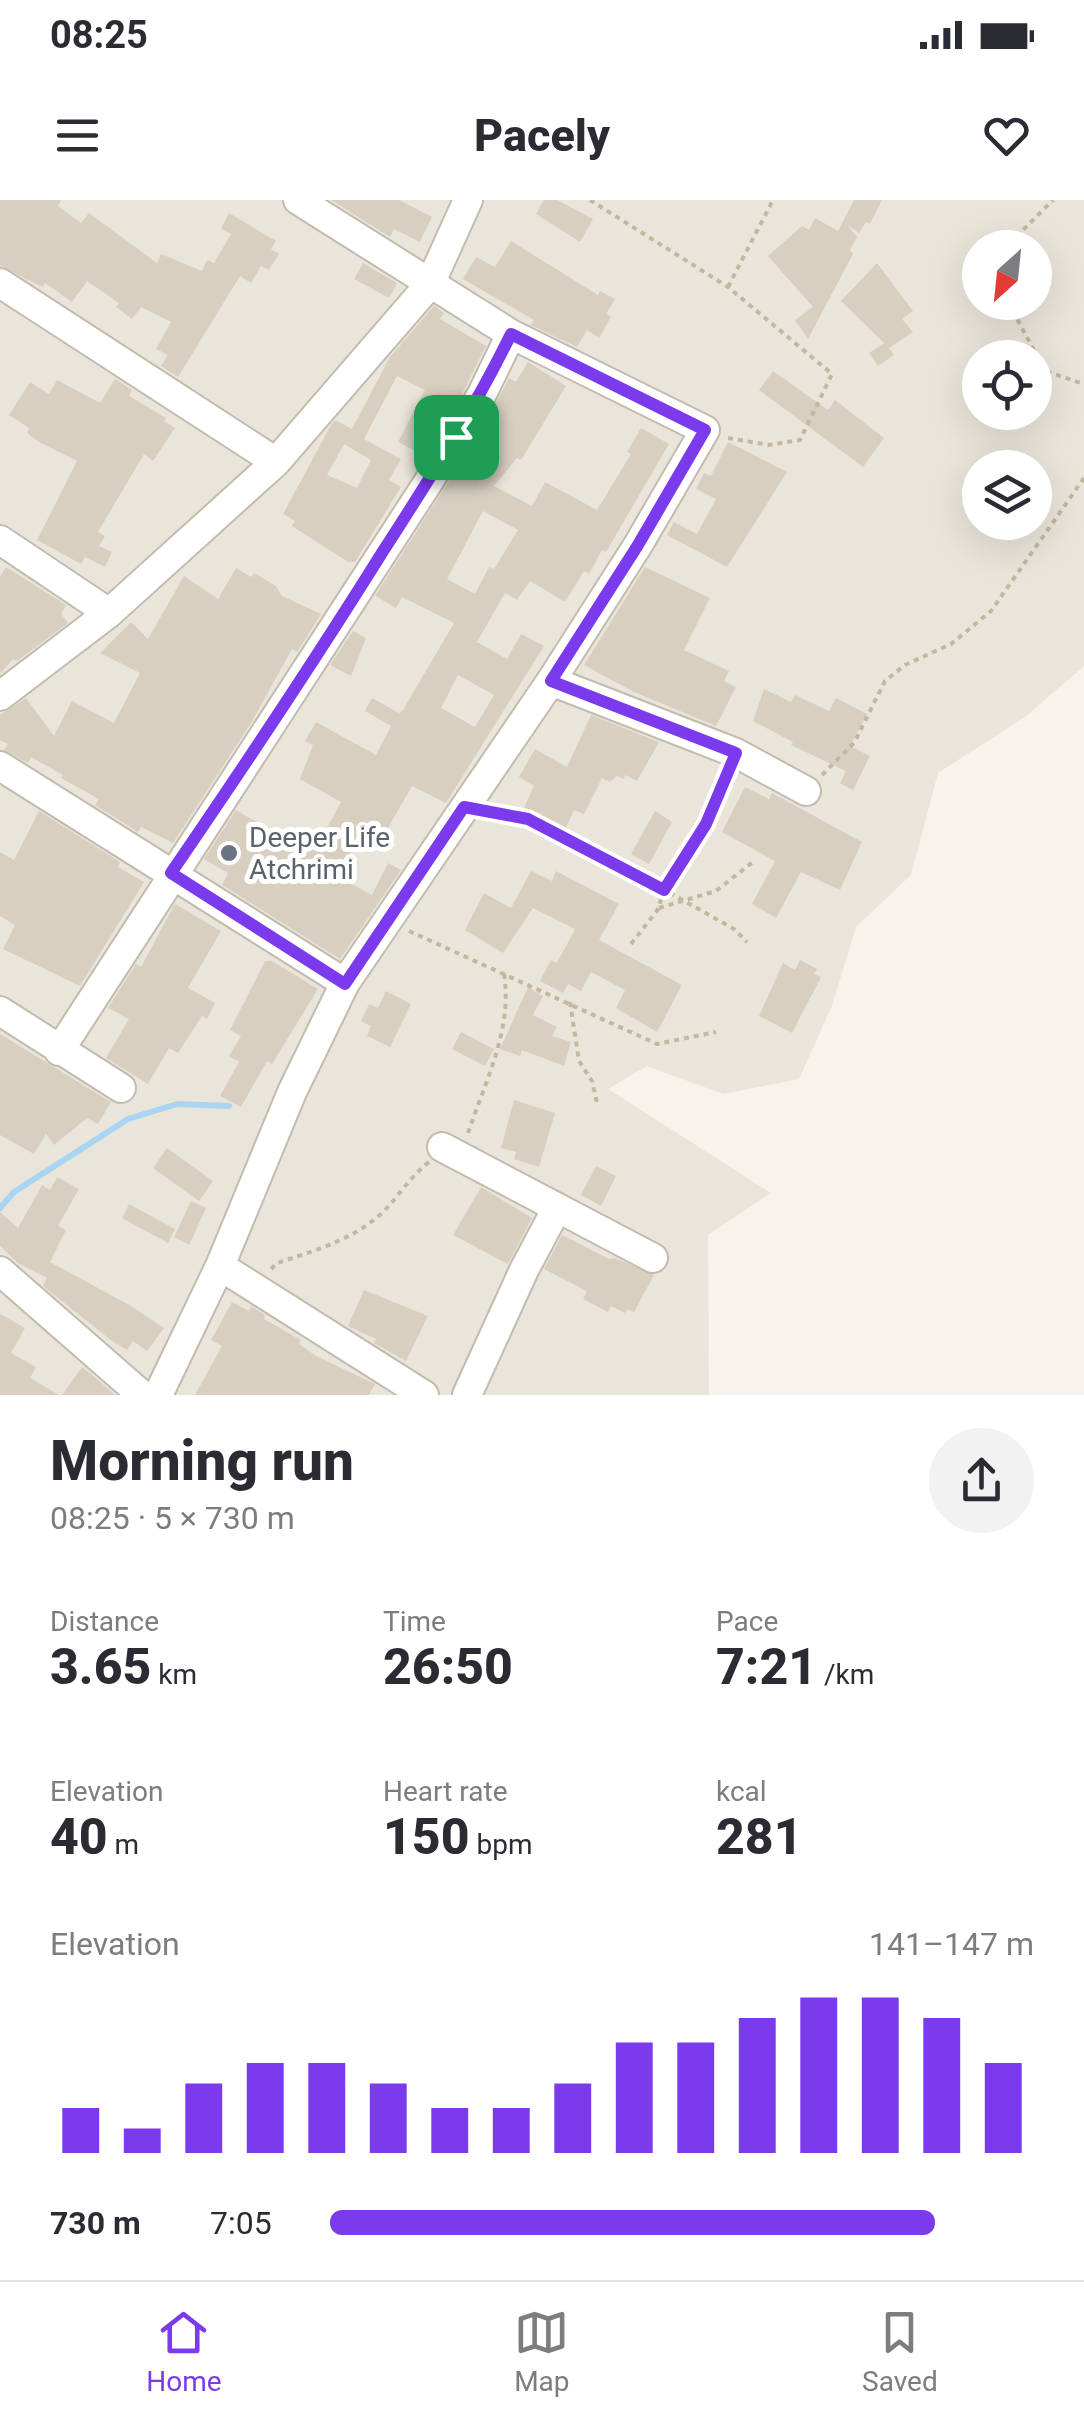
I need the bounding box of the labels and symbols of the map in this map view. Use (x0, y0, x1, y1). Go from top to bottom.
north arrow (962, 230, 1052, 320)
pin (414, 395, 499, 480)
place label: Deeper Life Atchrimi (249, 821, 390, 886)
marker: Deeper Life Atchrimi (218, 842, 240, 864)

